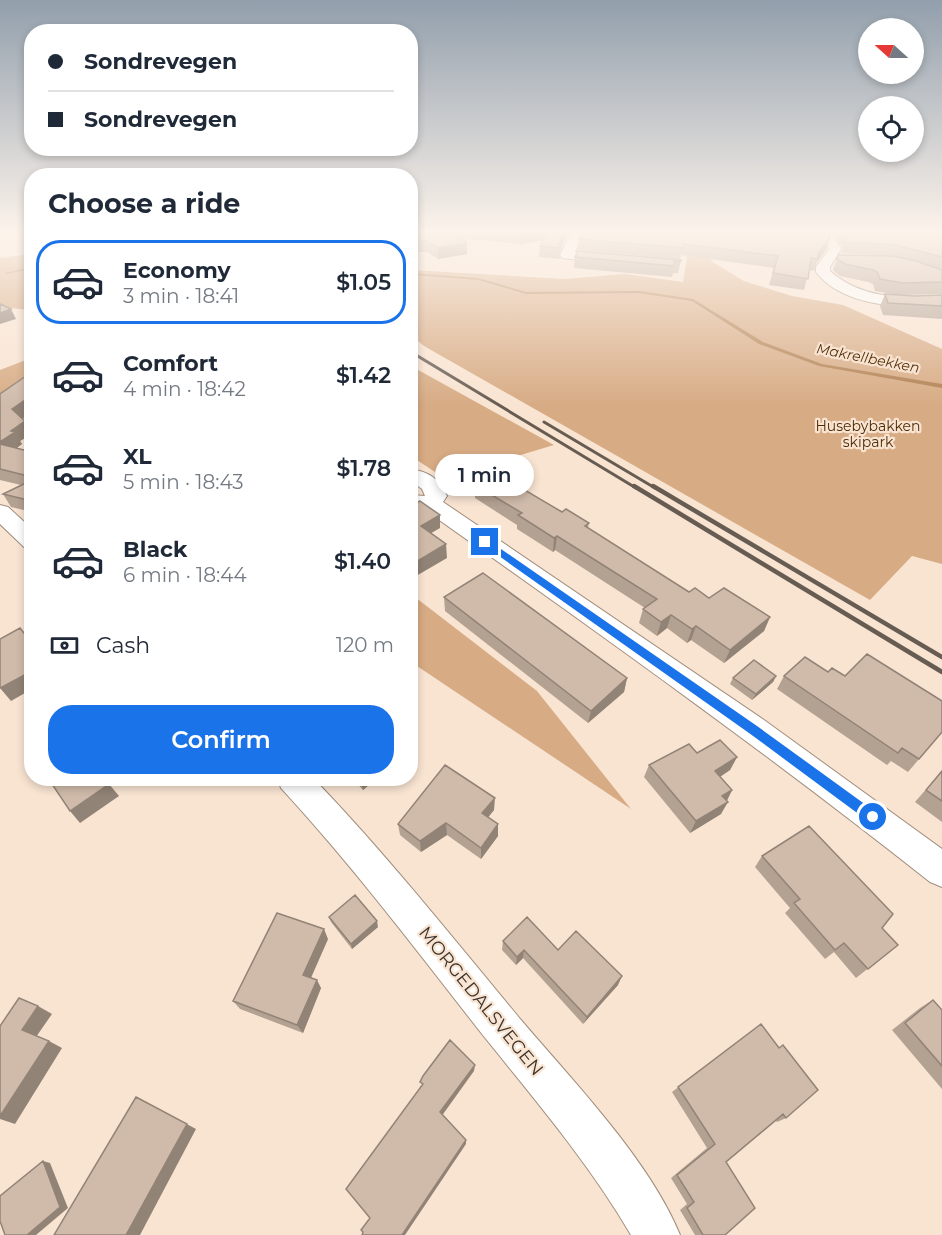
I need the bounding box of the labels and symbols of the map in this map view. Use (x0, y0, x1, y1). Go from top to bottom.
north arrow (858, 18, 924, 84)
water label: Makrellbekken (815, 339, 921, 377)
park label: Husebybakken skipark (815, 417, 921, 451)
callout: 1 min (436, 455, 534, 497)
route end (471, 528, 498, 555)
route start (859, 803, 886, 830)
street label: MORGEDALSVEGEN (414, 922, 548, 1080)

